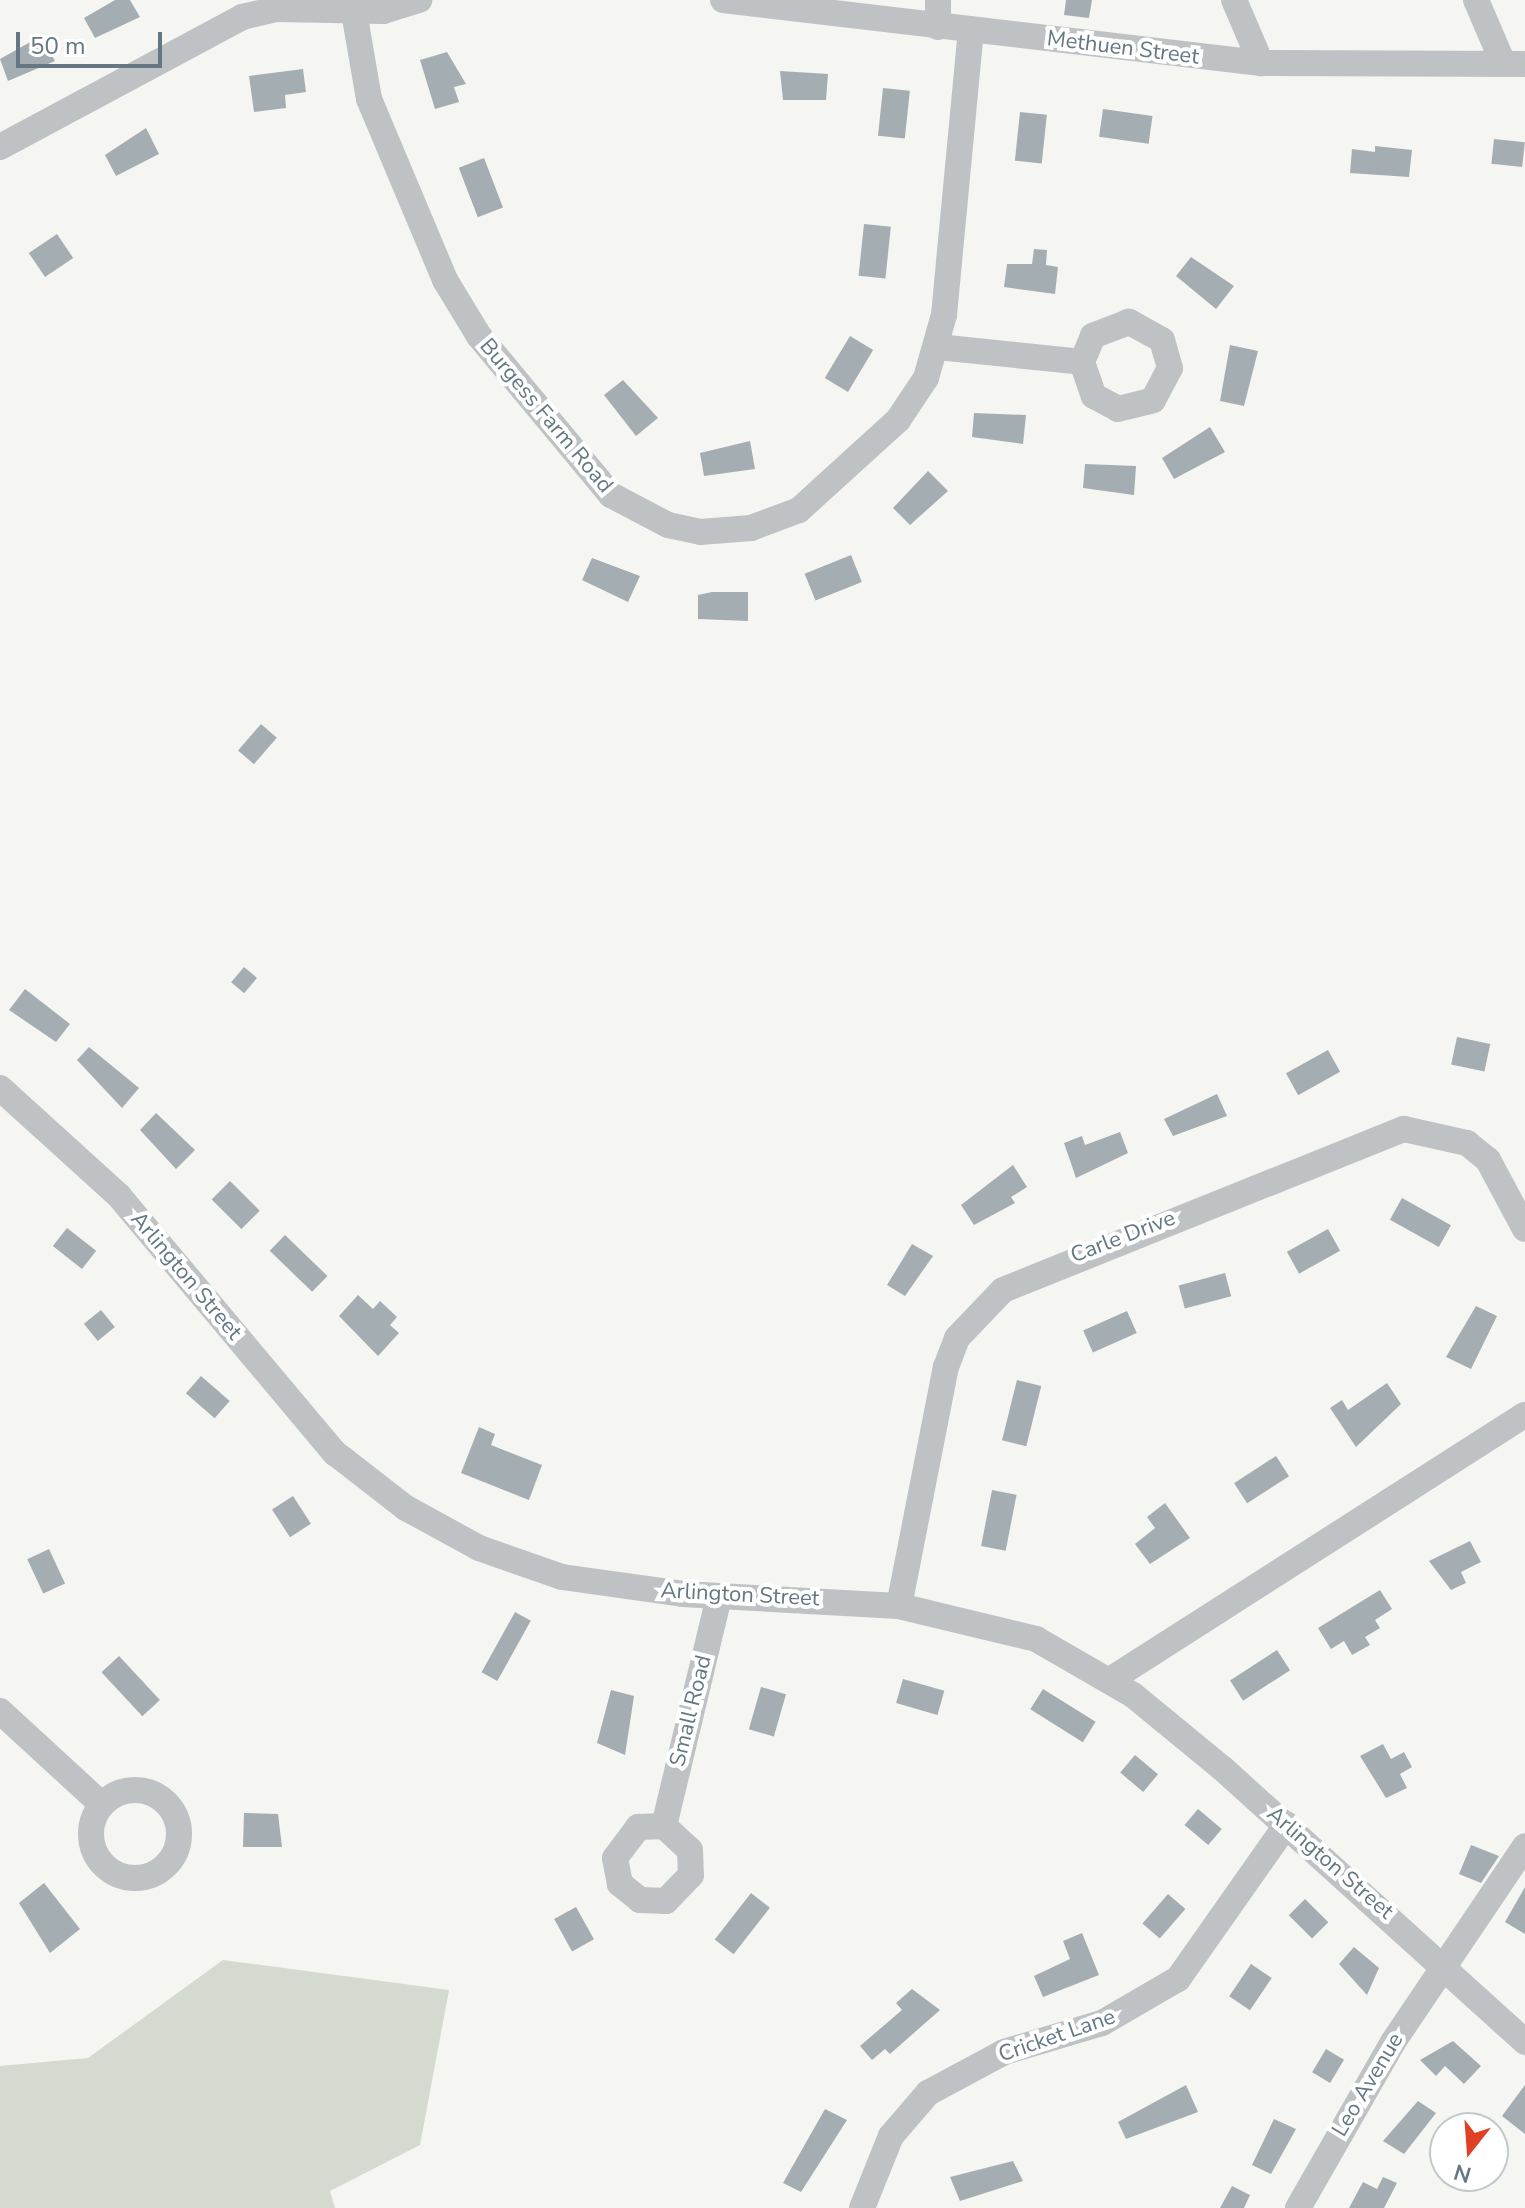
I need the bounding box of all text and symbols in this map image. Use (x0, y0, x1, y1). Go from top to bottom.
scale bar (20, 16, 166, 66)
street label: Methuen Street (1046, 26, 1200, 70)
text: 50 m (30, 30, 86, 62)
street label: Burgess Farm Road (474, 334, 618, 498)
street label: Carle Drive (1067, 1205, 1179, 1269)
street label: Arlington Street (125, 1207, 247, 1345)
street label: Arlington Street (660, 1578, 820, 1612)
street label: Small Road (664, 1653, 718, 1769)
street label: Arlington Street (1261, 1801, 1399, 1925)
street label: Cricket Lane (995, 2004, 1119, 2068)
street label: Leo Avenue (1327, 2028, 1409, 2142)
north arrow (1429, 2112, 1509, 2192)
text: N (1450, 2156, 1475, 2190)

